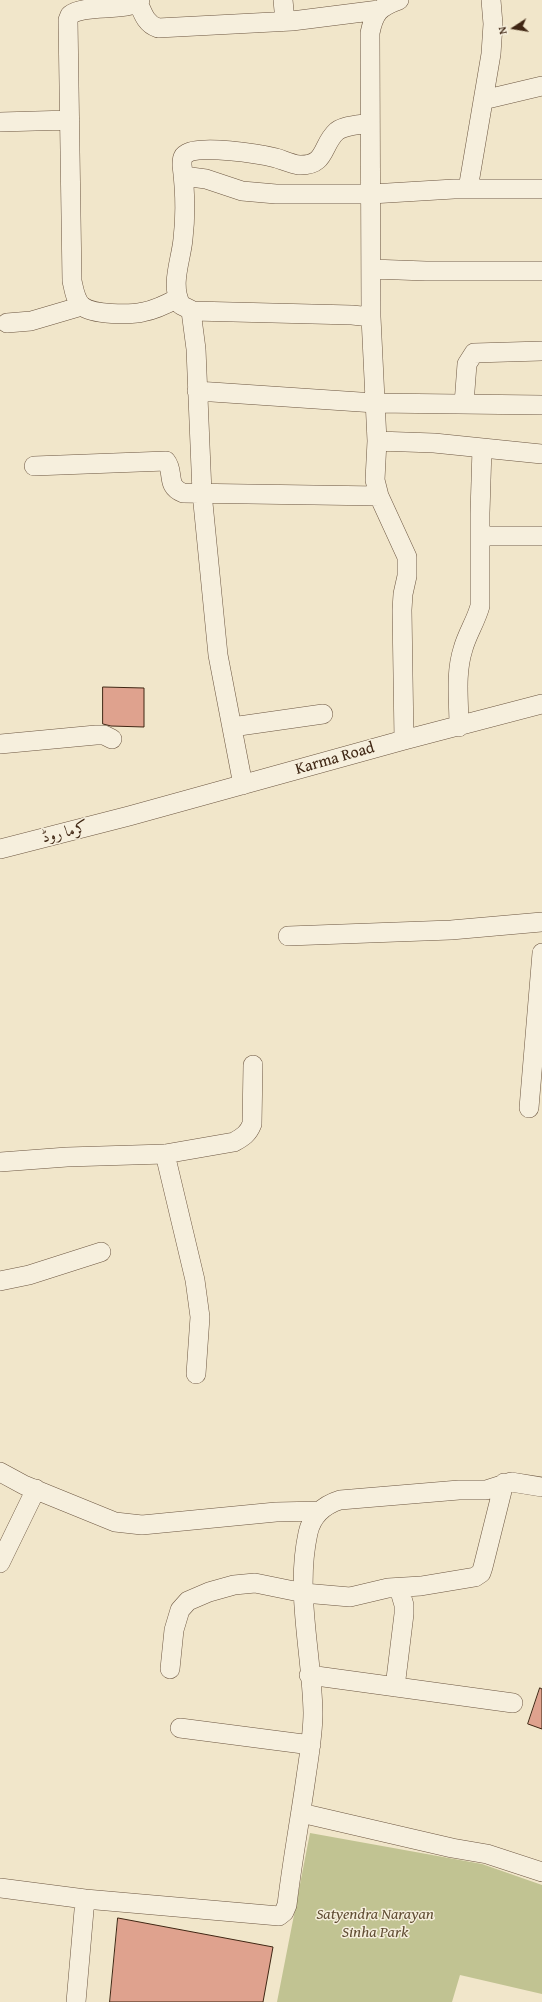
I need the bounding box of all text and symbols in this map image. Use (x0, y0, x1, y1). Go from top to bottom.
north arrow (494, 8, 534, 48)
text: N (494, 25, 511, 36)
street label: Karma Road (293, 739, 377, 779)
street label: کرما روڈ (40, 818, 90, 848)
park label: Satyendra Narayan Sinha Park (316, 1905, 434, 1943)

